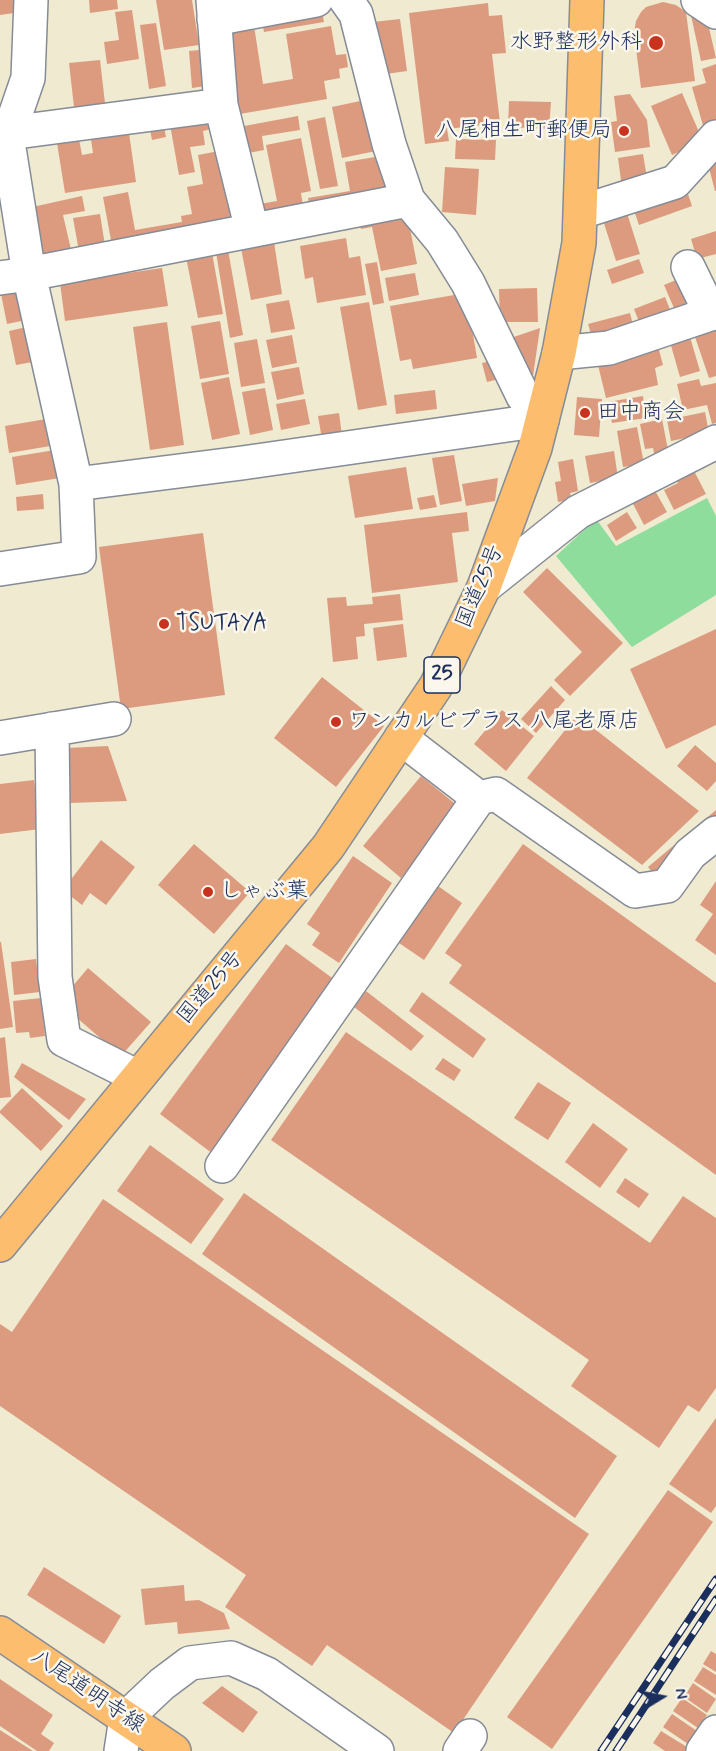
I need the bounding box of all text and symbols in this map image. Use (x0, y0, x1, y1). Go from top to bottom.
place label: 水野整形外科 (510, 30, 642, 56)
marker: 水野整形外科 (647, 34, 665, 52)
place label: 八尾相生町郵便局 (436, 118, 612, 144)
marker: 八尾相生町郵便局 (617, 124, 631, 138)
place label: 田中商会 (597, 400, 685, 426)
marker: 田中商会 (578, 406, 592, 420)
street label: 国道25号 (452, 541, 510, 633)
place label: TSUTAYA (176, 611, 268, 637)
marker: TSUTAYA (157, 617, 171, 631)
road number: 25 (424, 657, 460, 693)
place label: ワンカルビプラス 八尾老原店 (348, 709, 640, 735)
marker: ワンカルビプラス 八尾老原店 (329, 715, 343, 729)
place label: しゃぶ葉 (220, 879, 308, 905)
marker: しゃぶ葉 (201, 885, 215, 899)
street label: 国道25号 (172, 946, 250, 1030)
street label: 八尾道明寺線 (25, 1644, 149, 1740)
north arrow (632, 1667, 692, 1727)
text: N (669, 1687, 691, 1701)

